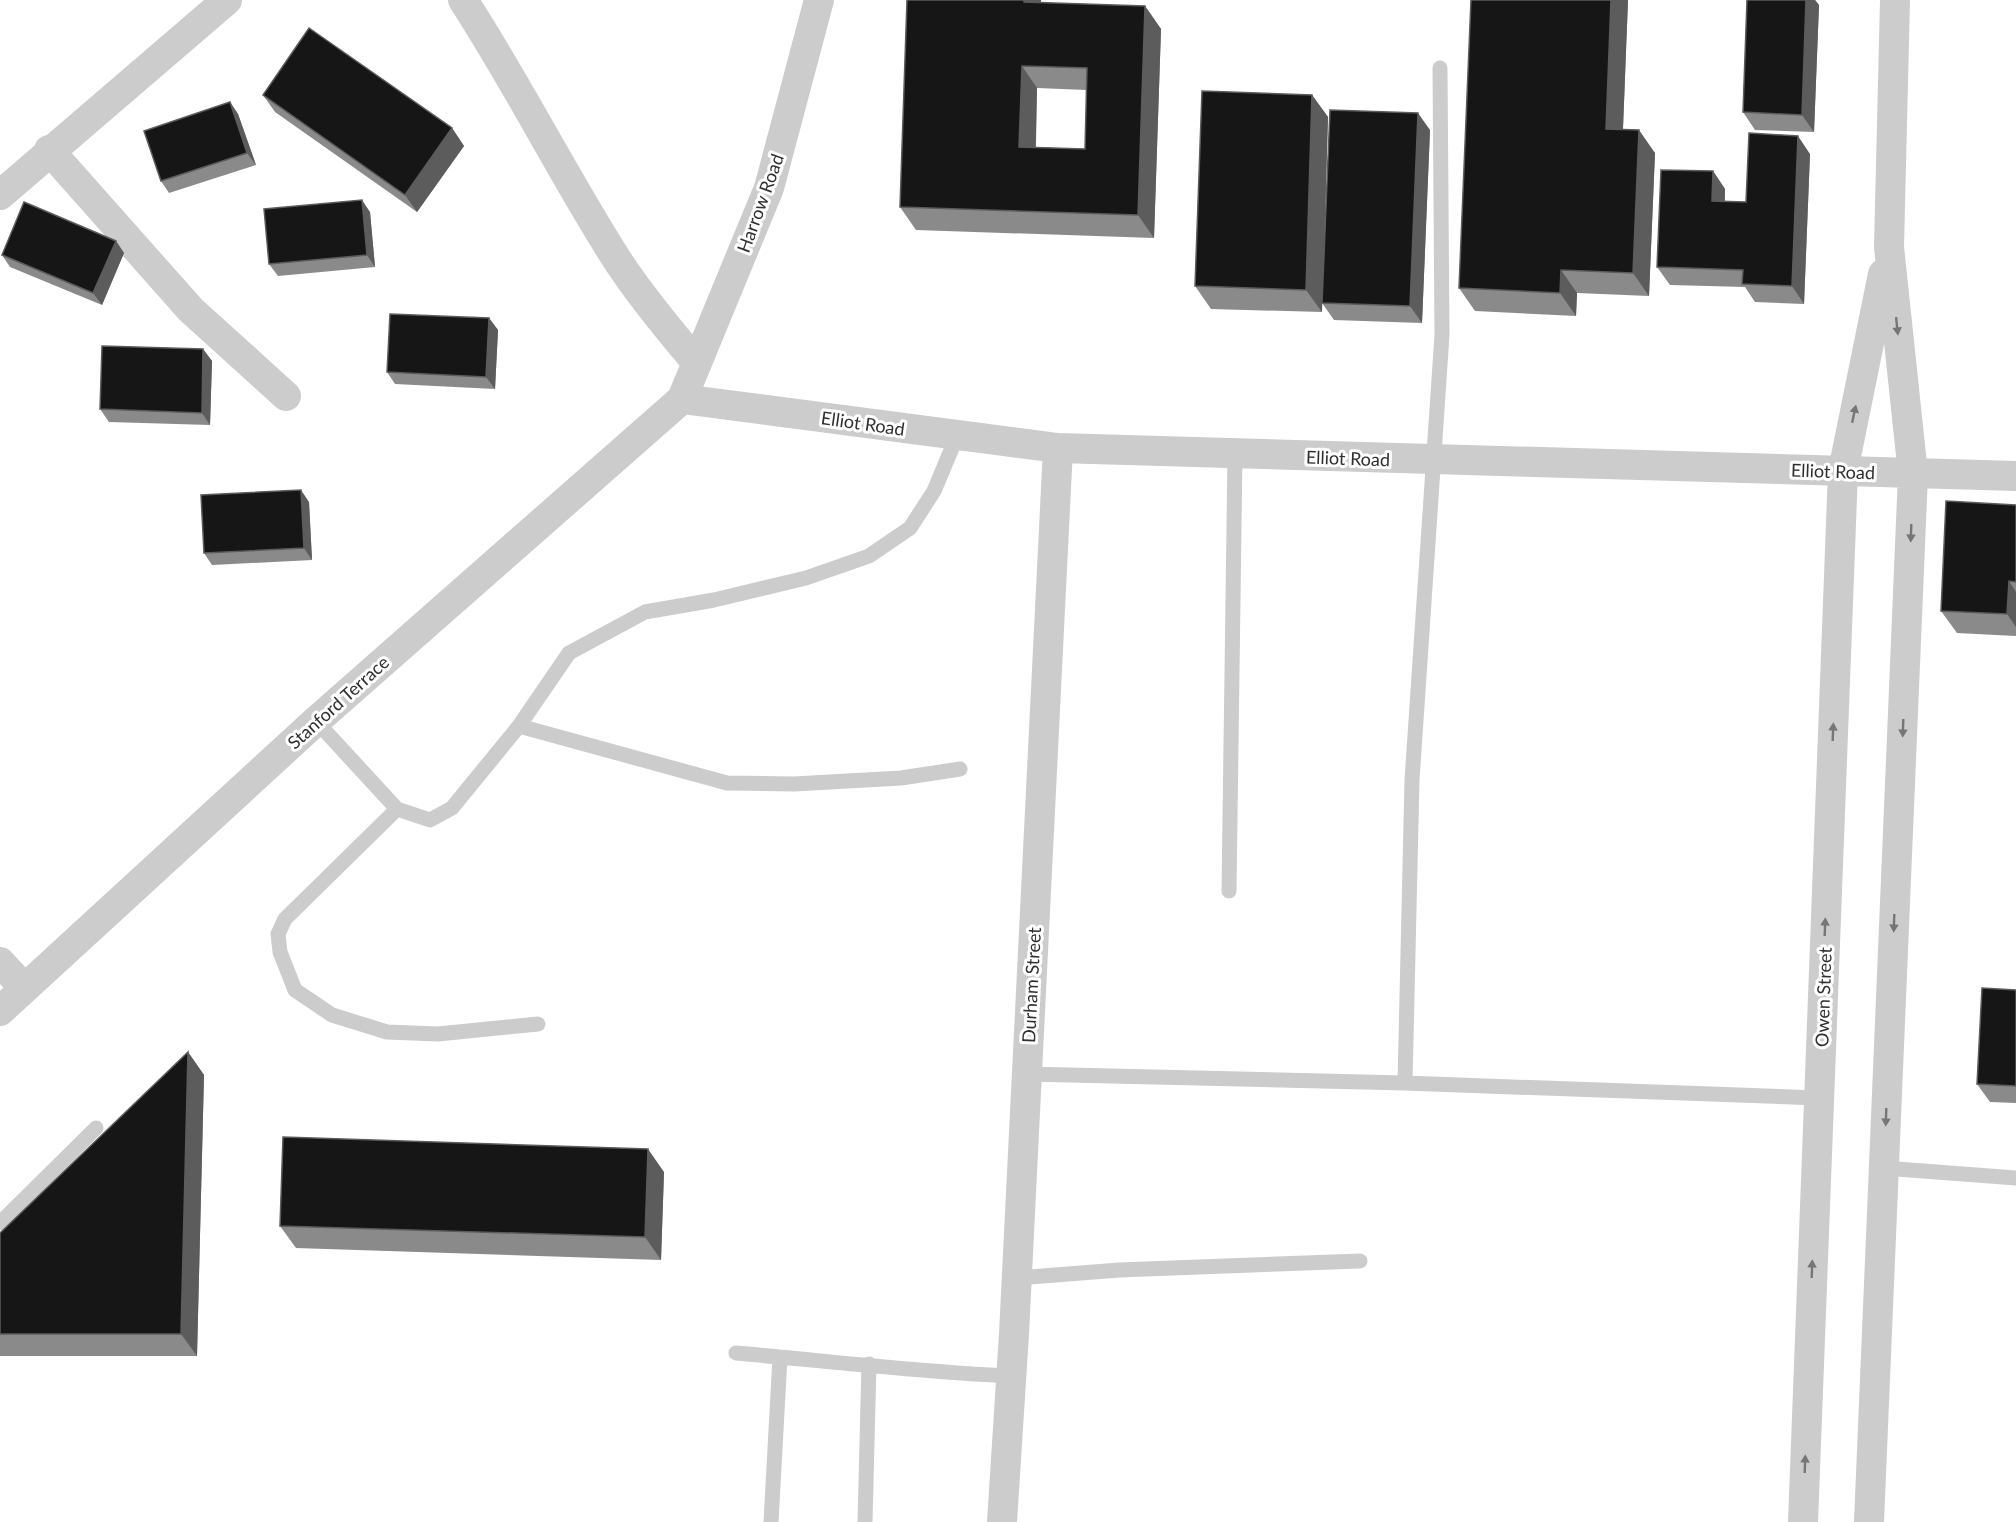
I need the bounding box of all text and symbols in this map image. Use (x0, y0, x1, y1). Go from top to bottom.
street label: Harrow Road (732, 151, 788, 255)
one-way arrow (1892, 317, 1902, 336)
one-way arrow (1850, 404, 1859, 423)
street label: Elliot Road (820, 406, 906, 440)
street label: Elliot Road (1306, 446, 1390, 470)
street label: Elliot Road (1791, 459, 1875, 483)
one-way arrow (1906, 523, 1915, 542)
street label: Stanford Terrace (283, 651, 393, 753)
one-way arrow (1898, 718, 1907, 737)
one-way arrow (1828, 723, 1837, 742)
one-way arrow (1890, 913, 1899, 932)
one-way arrow (1821, 917, 1830, 936)
street label: Durham Street (1017, 926, 1045, 1043)
street label: Owen Street (1810, 946, 1836, 1047)
one-way arrow (1882, 1108, 1891, 1127)
one-way arrow (1808, 1259, 1817, 1278)
one-way arrow (1800, 1454, 1809, 1473)

